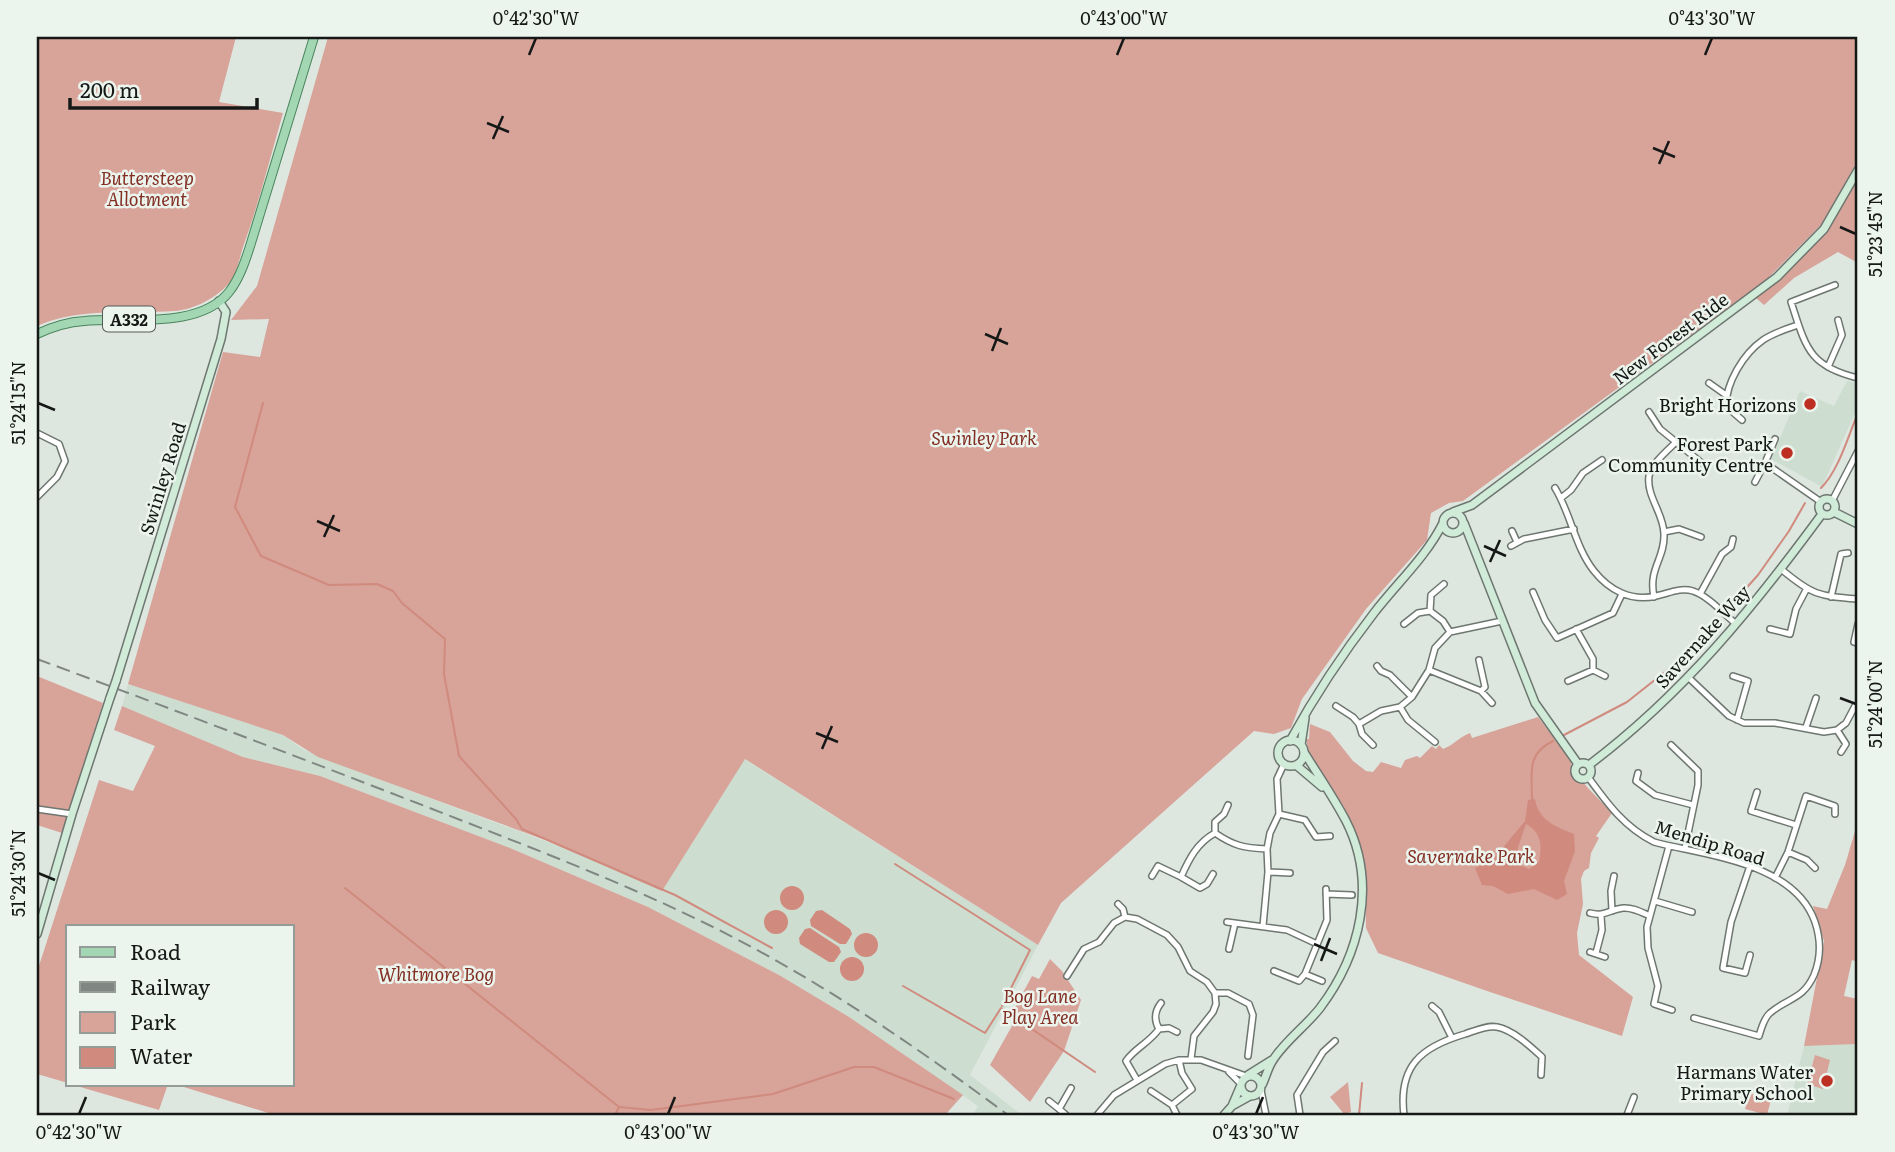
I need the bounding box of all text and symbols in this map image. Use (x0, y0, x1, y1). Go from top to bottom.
text: 0°42'30"W (493, 4, 580, 31)
text: 0°43'00"W (1080, 4, 1168, 31)
text: 0°43'30"W (1669, 4, 1756, 31)
scale bar (70, 66, 257, 110)
text: 200 m (80, 73, 140, 104)
park label: Buttersteep Allotment (100, 164, 194, 212)
text: 51°23'45"N (1861, 191, 1888, 277)
street label: New Forest Ride (1607, 286, 1733, 390)
road number: A332 (103, 306, 155, 332)
text: 51°24'15"N (4, 361, 31, 445)
place label: Bright Horizons (1659, 391, 1796, 418)
marker: Bright Horizons (1802, 396, 1818, 412)
street label: Swinley Road (132, 418, 192, 538)
park label: Swinley Park (931, 424, 1037, 451)
place label: Forest Park Community Centre (1608, 430, 1774, 478)
marker: Forest Park Community Centre (1779, 445, 1795, 461)
street label: Savernake Way (1648, 578, 1756, 694)
text: 51°24'00"N (1861, 660, 1888, 748)
street label: Mendip Road (1652, 812, 1768, 872)
text: 51°24'30"N (4, 829, 31, 917)
park label: Savernake Park (1407, 842, 1535, 869)
legend (66, 925, 294, 1086)
text: Road (130, 935, 181, 966)
park label: Whitmore Bog (378, 960, 494, 987)
text: Railway (130, 970, 211, 1001)
park label: Bog Lane Play Area (1001, 982, 1079, 1030)
text: Park (130, 1005, 176, 1036)
text: Water (130, 1039, 192, 1070)
place label: Harmans Water Primary School (1676, 1058, 1813, 1106)
marker: Harmans Water Primary School (1819, 1073, 1835, 1089)
text: 0°42'30"W (36, 1118, 123, 1145)
text: 0°43'00"W (624, 1118, 712, 1145)
text: 0°43'30"W (1213, 1118, 1300, 1145)

